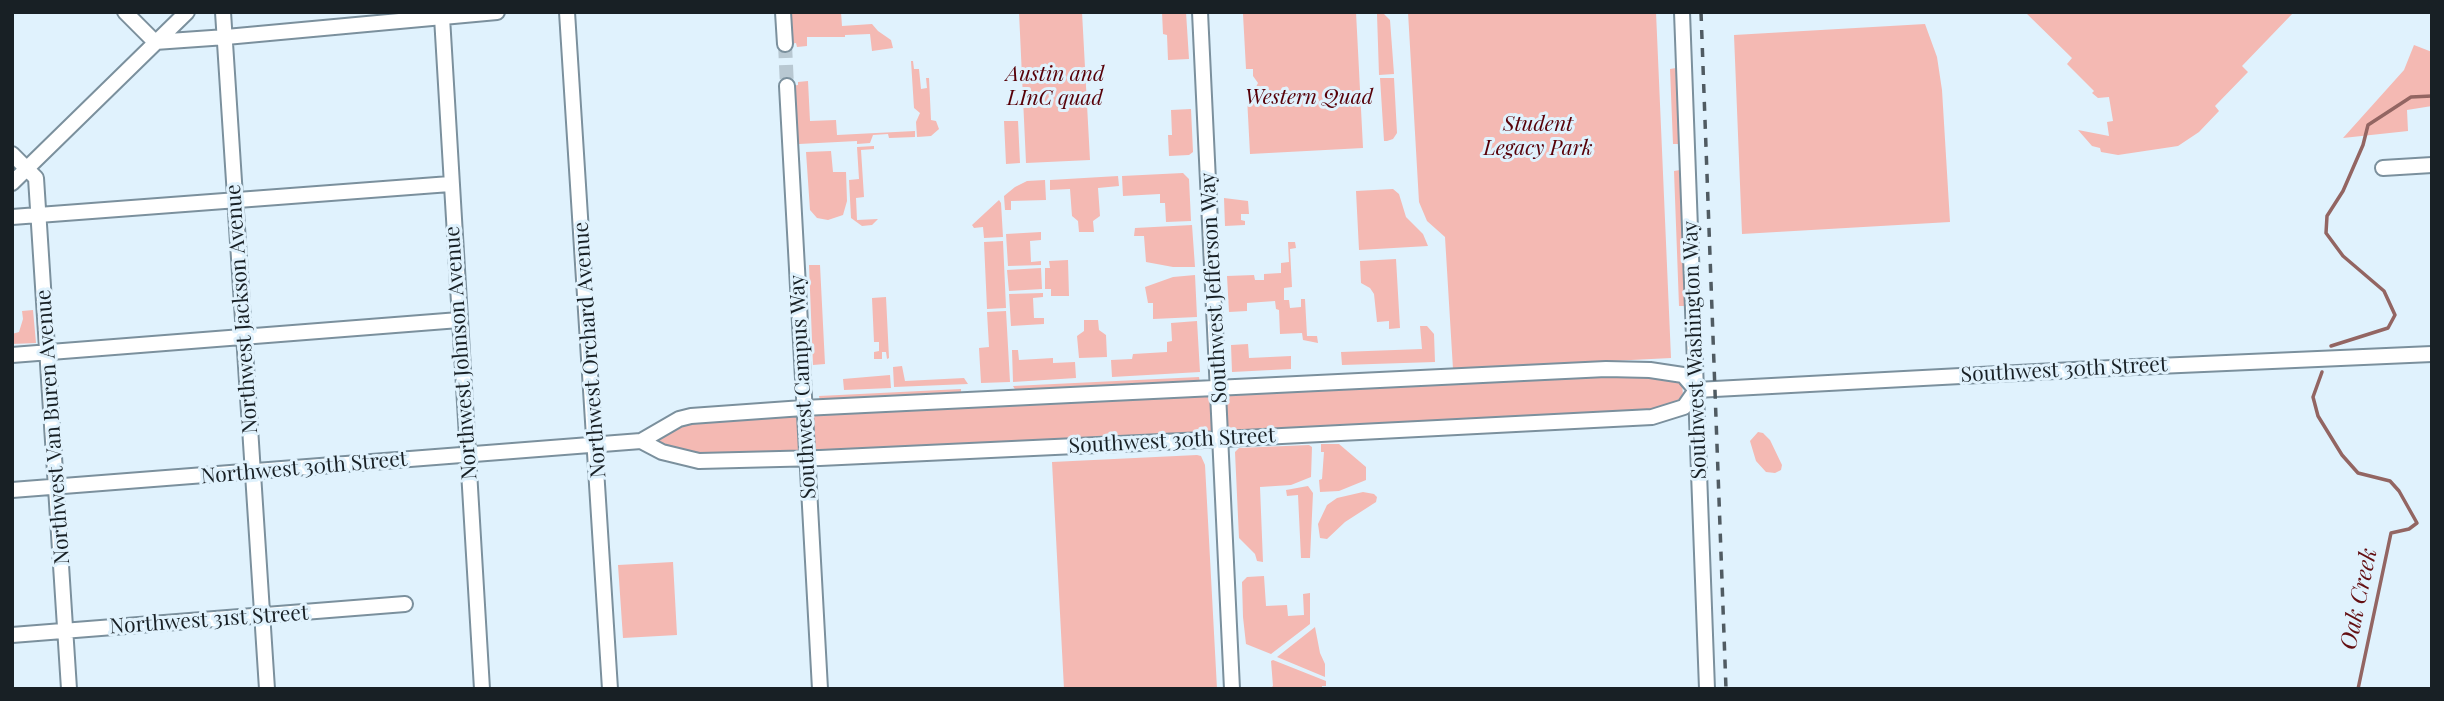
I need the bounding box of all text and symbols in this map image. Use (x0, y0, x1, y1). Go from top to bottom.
park label: Austin and LInC quad (1006, 61, 1104, 111)
park label: Western Quad (1245, 84, 1373, 110)
park label: Student Legacy Park (1483, 111, 1593, 161)
street label: Southwest Jefferson Way (1195, 172, 1233, 404)
street label: Northwest Jackson Avenue (221, 183, 263, 435)
street label: Southwest Washington Way (1678, 220, 1712, 480)
street label: Northwest Orchard Avenue (568, 221, 612, 479)
street label: Northwest Johnson Avenue (440, 225, 482, 481)
street label: Southwest Campus Way (785, 274, 821, 500)
street label: Northwest Van Buren Avenue (31, 289, 75, 565)
street label: Southwest 30th Street (1960, 352, 2168, 388)
street label: Southwest 30th Street (1068, 423, 1276, 459)
street label: Northwest 30th Street (200, 446, 408, 490)
water label: Oak Creek (2335, 546, 2383, 652)
street label: Northwest 31st Street (109, 600, 309, 640)

